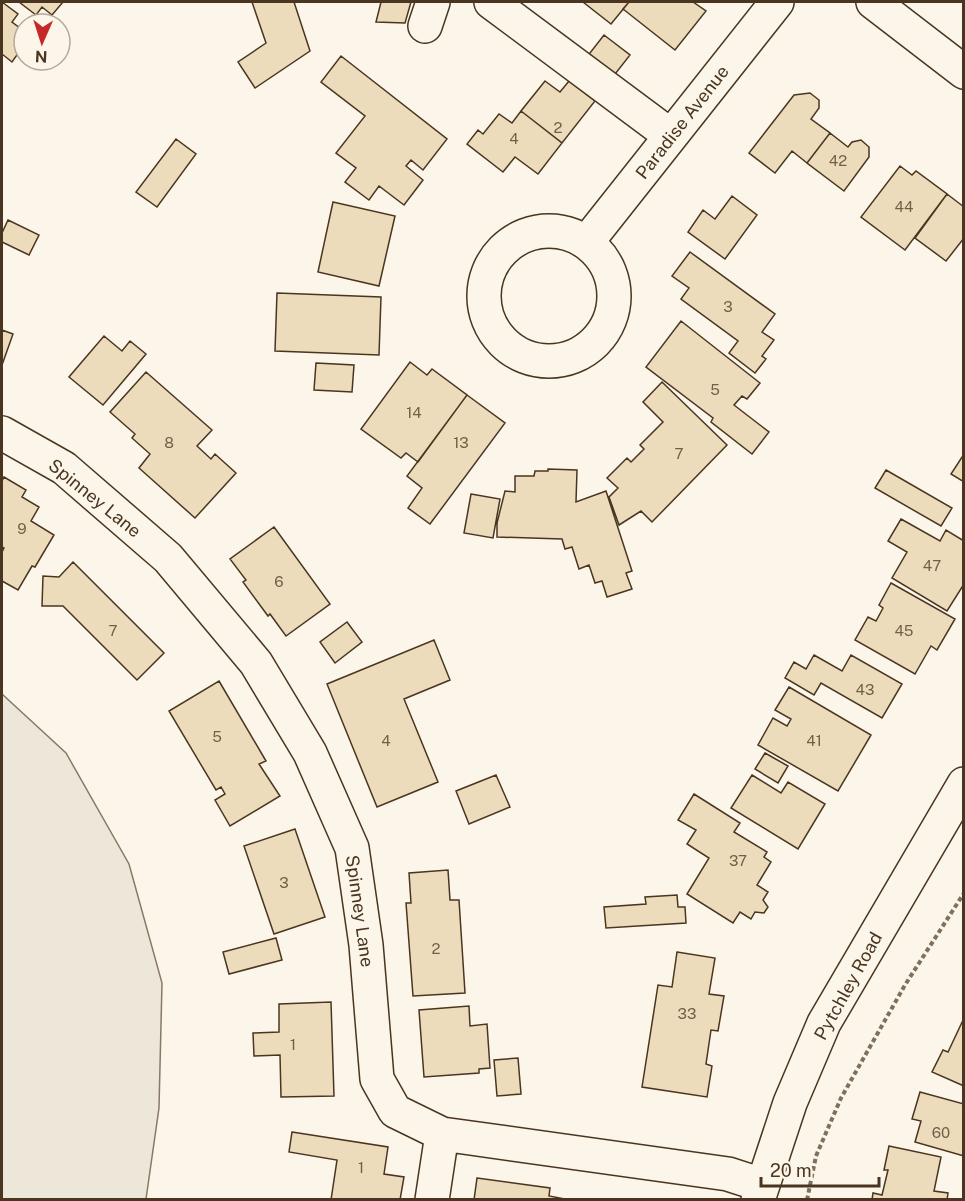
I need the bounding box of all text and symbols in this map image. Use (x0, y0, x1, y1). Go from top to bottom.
north arrow (12, 12, 72, 72)
text: N (34, 47, 48, 66)
street label: Paradise Avenue (631, 61, 733, 183)
house number: 2 (554, 119, 563, 136)
house number: 4 (509, 130, 519, 147)
house number: 42 (829, 152, 847, 169)
house number: 44 (895, 198, 913, 215)
house number: 3 (723, 298, 733, 315)
house number: 5 (710, 381, 720, 398)
house number: 14 (406, 404, 422, 421)
house number: 8 (164, 434, 174, 451)
house number: 13 (453, 434, 469, 451)
house number: 7 (674, 445, 684, 462)
street label: Spinney Lane (45, 454, 145, 542)
house number: 9 (17, 520, 27, 537)
house number: 47 (923, 557, 941, 574)
house number: 6 (274, 573, 284, 590)
house number: 7 (108, 622, 118, 639)
house number: 45 (895, 622, 913, 639)
house number: 43 (856, 681, 874, 698)
house number: 5 (212, 728, 222, 745)
house number: 4 (381, 732, 391, 749)
house number: 41 (806, 732, 822, 749)
house number: 37 (729, 852, 747, 869)
street label: Spinney Lane (342, 854, 378, 968)
house number: 3 (279, 874, 289, 891)
street label: Pytchley Road (810, 928, 886, 1044)
house number: 2 (432, 940, 441, 957)
house number: 33 (678, 1005, 696, 1022)
house number: 1 (290, 1036, 296, 1053)
house number: 60 (932, 1124, 950, 1141)
scale bar (761, 1150, 880, 1188)
house number: 1 (358, 1159, 364, 1176)
text: 20 m (770, 1160, 812, 1181)

